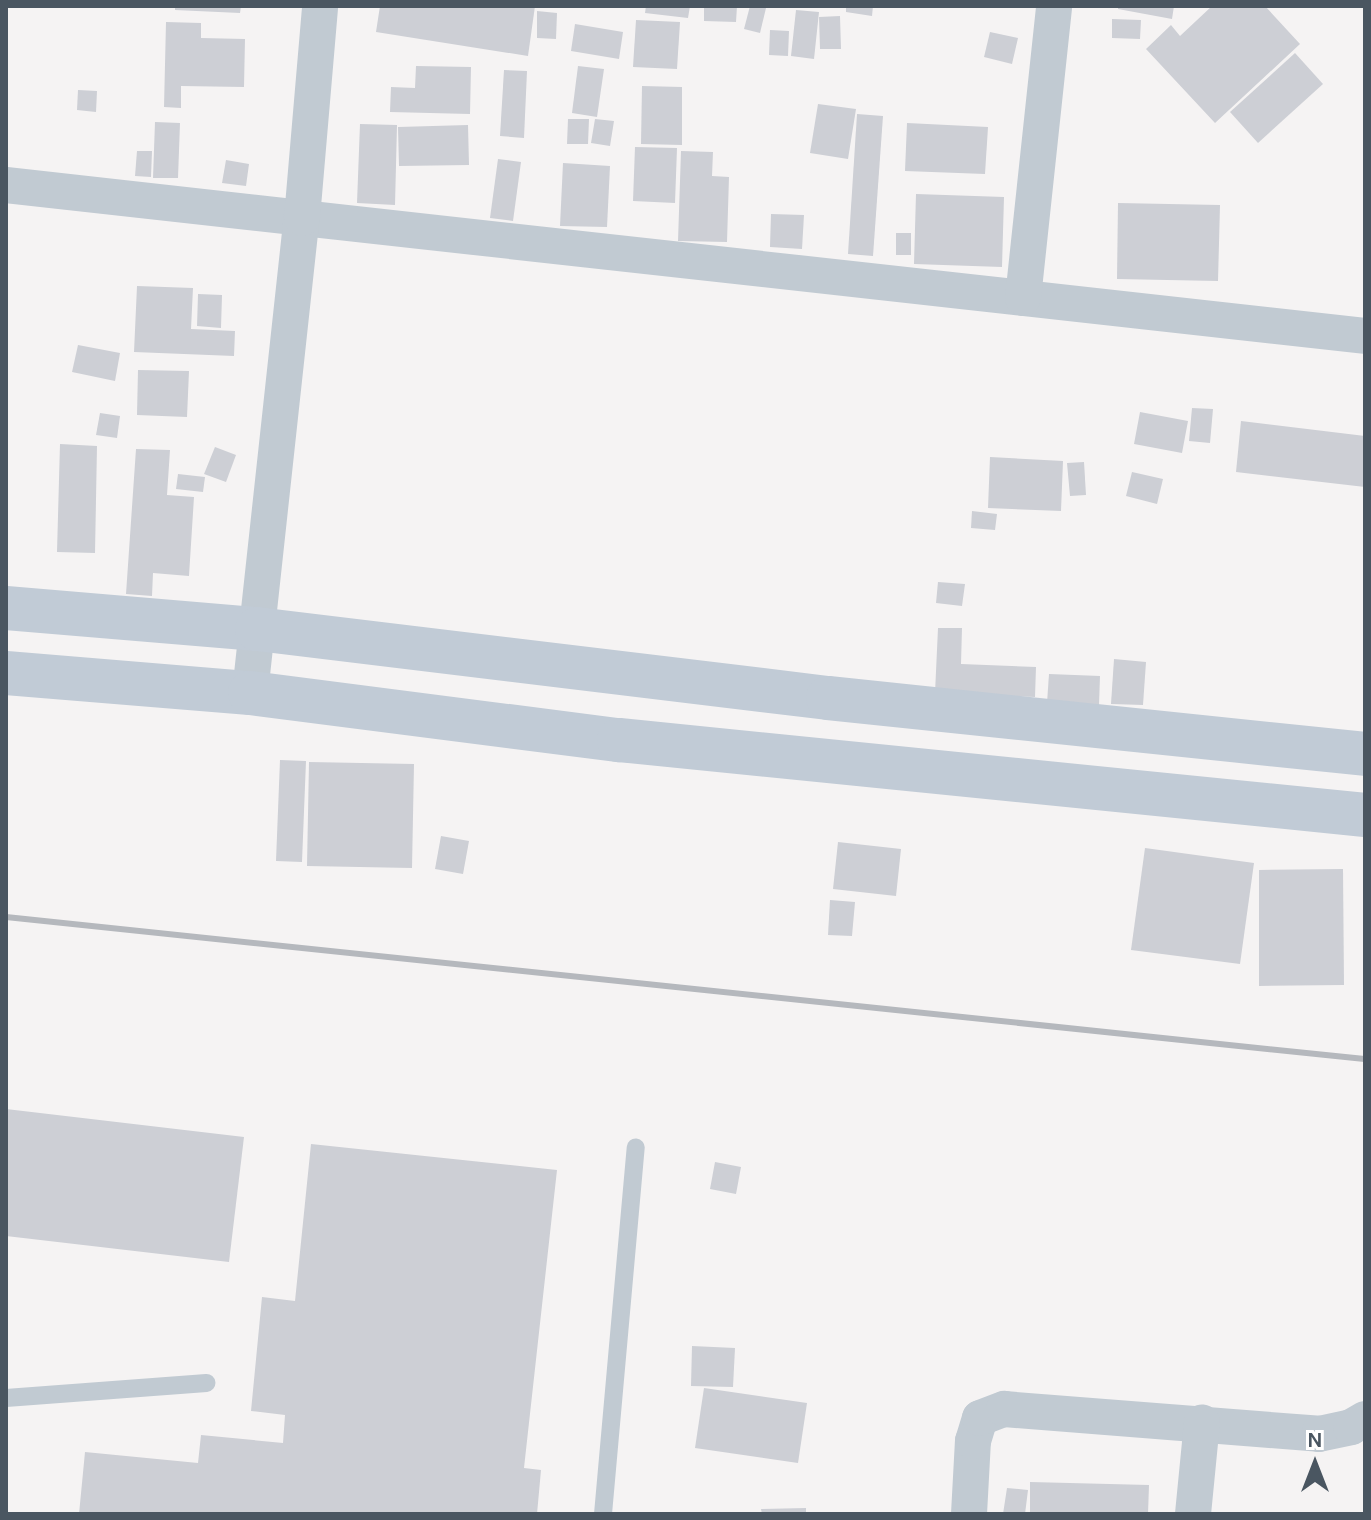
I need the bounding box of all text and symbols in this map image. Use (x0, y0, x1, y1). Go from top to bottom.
north arrow (1275, 1424, 1355, 1504)
text: N (1307, 1427, 1323, 1453)

